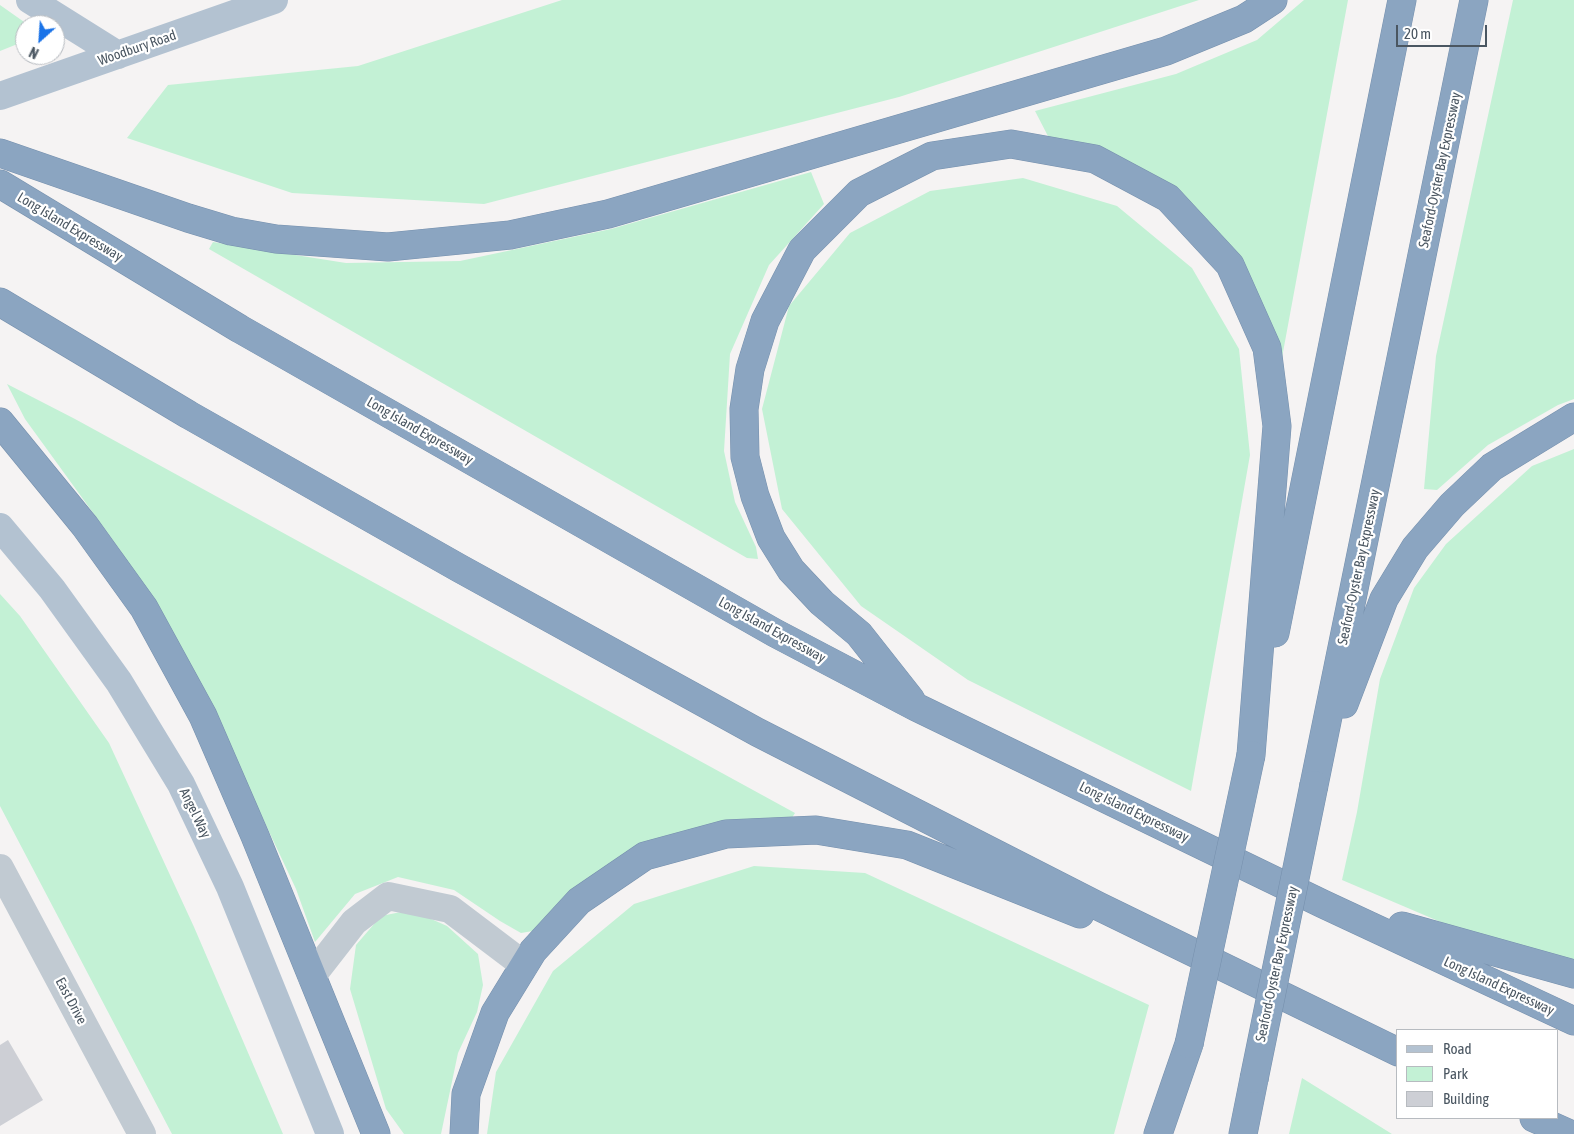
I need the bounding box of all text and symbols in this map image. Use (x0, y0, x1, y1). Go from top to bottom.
north arrow (15, 15, 65, 65)
scale bar (1399, 15, 1490, 47)
text: 20 m (1404, 25, 1431, 42)
street label: Woodbury Road (96, 27, 178, 69)
text: N (27, 44, 41, 62)
street label: Seaford-Oyster Bay Expressway (1415, 91, 1465, 249)
street label: Long Island Expressway (14, 189, 126, 265)
street label: Long Island Expressway (364, 394, 476, 468)
street label: Seaford-Oyster Bay Expressway (1334, 488, 1384, 646)
street label: Long Island Expressway (715, 594, 829, 666)
street label: Long Island Expressway (1076, 778, 1192, 846)
street label: Angel Way (176, 785, 214, 841)
street label: Seaford-Oyster Bay Expressway (1252, 885, 1302, 1043)
street label: Long Island Expressway (1441, 953, 1557, 1019)
street label: East Drive (52, 975, 90, 1027)
legend (1396, 1029, 1559, 1119)
text: Road (1443, 1040, 1472, 1057)
text: Park (1443, 1065, 1468, 1082)
text: Building (1443, 1090, 1489, 1107)

